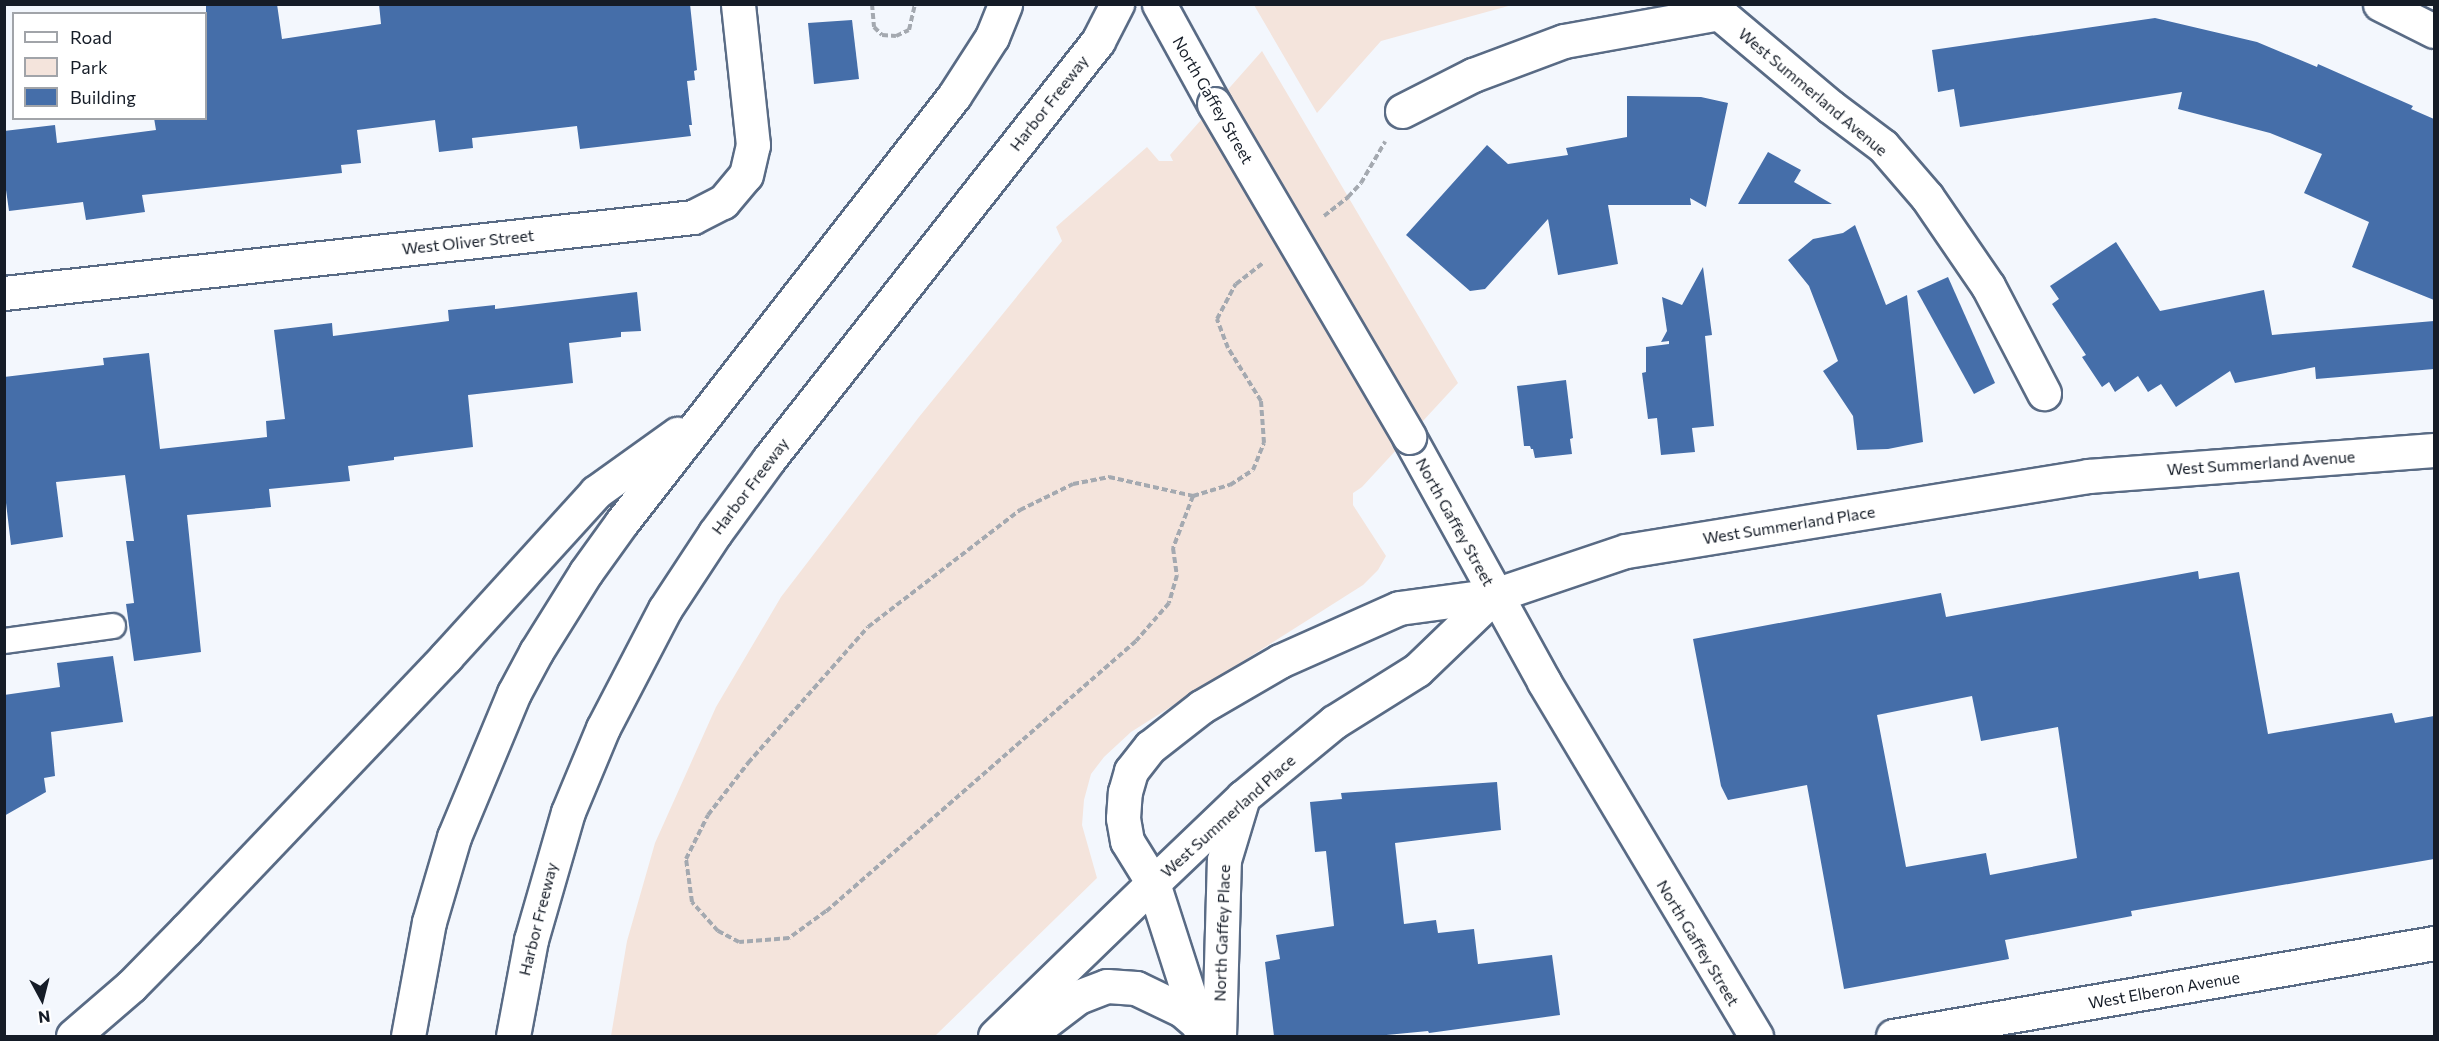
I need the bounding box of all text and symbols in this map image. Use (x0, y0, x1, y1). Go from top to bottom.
legend (12, 12, 207, 120)
street label: West Summerland Avenue (1735, 24, 1891, 160)
text: Road (70, 26, 112, 48)
street label: North Gaffey Street (1169, 33, 1257, 167)
street label: Harbor Freeway (1006, 51, 1092, 155)
text: Park (70, 56, 108, 78)
text: Building (70, 86, 136, 108)
street label: West Oliver Street (401, 226, 535, 258)
street label: Harbor Freeway (707, 434, 793, 538)
street label: West Summerland Avenue (2166, 447, 2356, 479)
street label: North Gaffey Street (1412, 455, 1498, 589)
street label: West Summerland Place (1701, 502, 1877, 548)
street label: West Summerland Place (1157, 751, 1299, 881)
street label: Harbor Freeway (515, 860, 561, 978)
street label: North Gaffey Place (1210, 864, 1234, 1002)
street label: North Gaffey Street (1653, 877, 1743, 1009)
street label: West Elberon Avenue (2087, 967, 2241, 1013)
north arrow (12, 969, 72, 1029)
text: N (37, 1007, 51, 1028)

